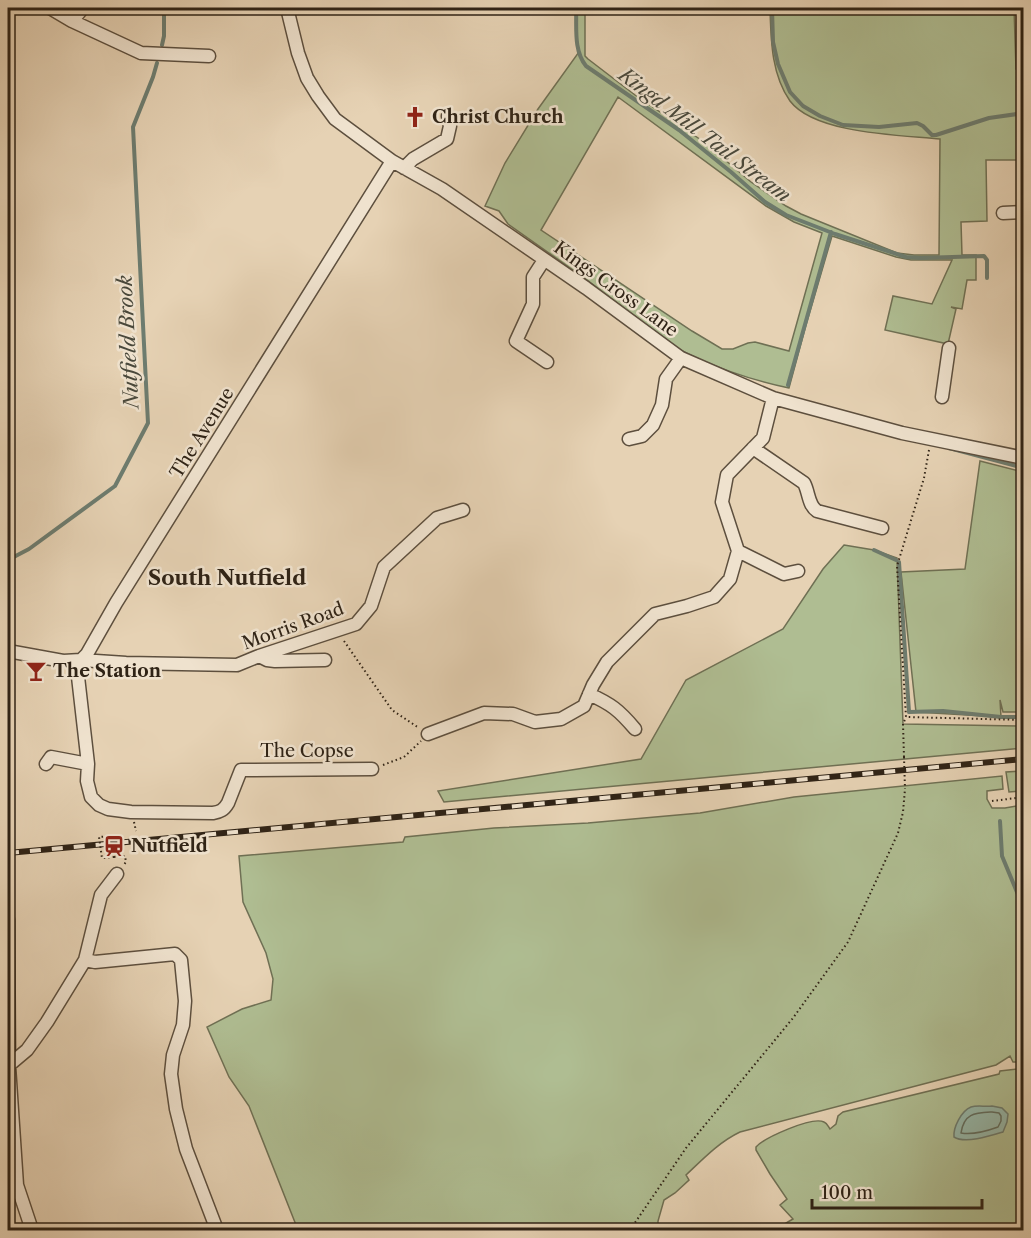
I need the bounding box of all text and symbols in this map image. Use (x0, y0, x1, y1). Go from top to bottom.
water label: Kingd Mill Tail Stream (613, 61, 796, 207)
church icon: Christ Church (403, 105, 427, 129)
place label: Christ Church (432, 106, 564, 128)
street label: Kings Cross Lane (550, 237, 682, 341)
water label: Nutfield Brook (112, 274, 144, 411)
street label: The Avenue (165, 384, 239, 482)
district label: South Nutfield (148, 565, 306, 590)
street label: Morris Road (239, 597, 347, 655)
bar icon: The Station (24, 659, 48, 683)
place label: The Station (53, 660, 162, 682)
street label: The Copse (260, 740, 354, 762)
station icon: Nutfield (102, 834, 126, 858)
place label: Nutfield (131, 835, 208, 857)
scale bar (812, 1172, 982, 1210)
text: 100 m (821, 1182, 873, 1204)

